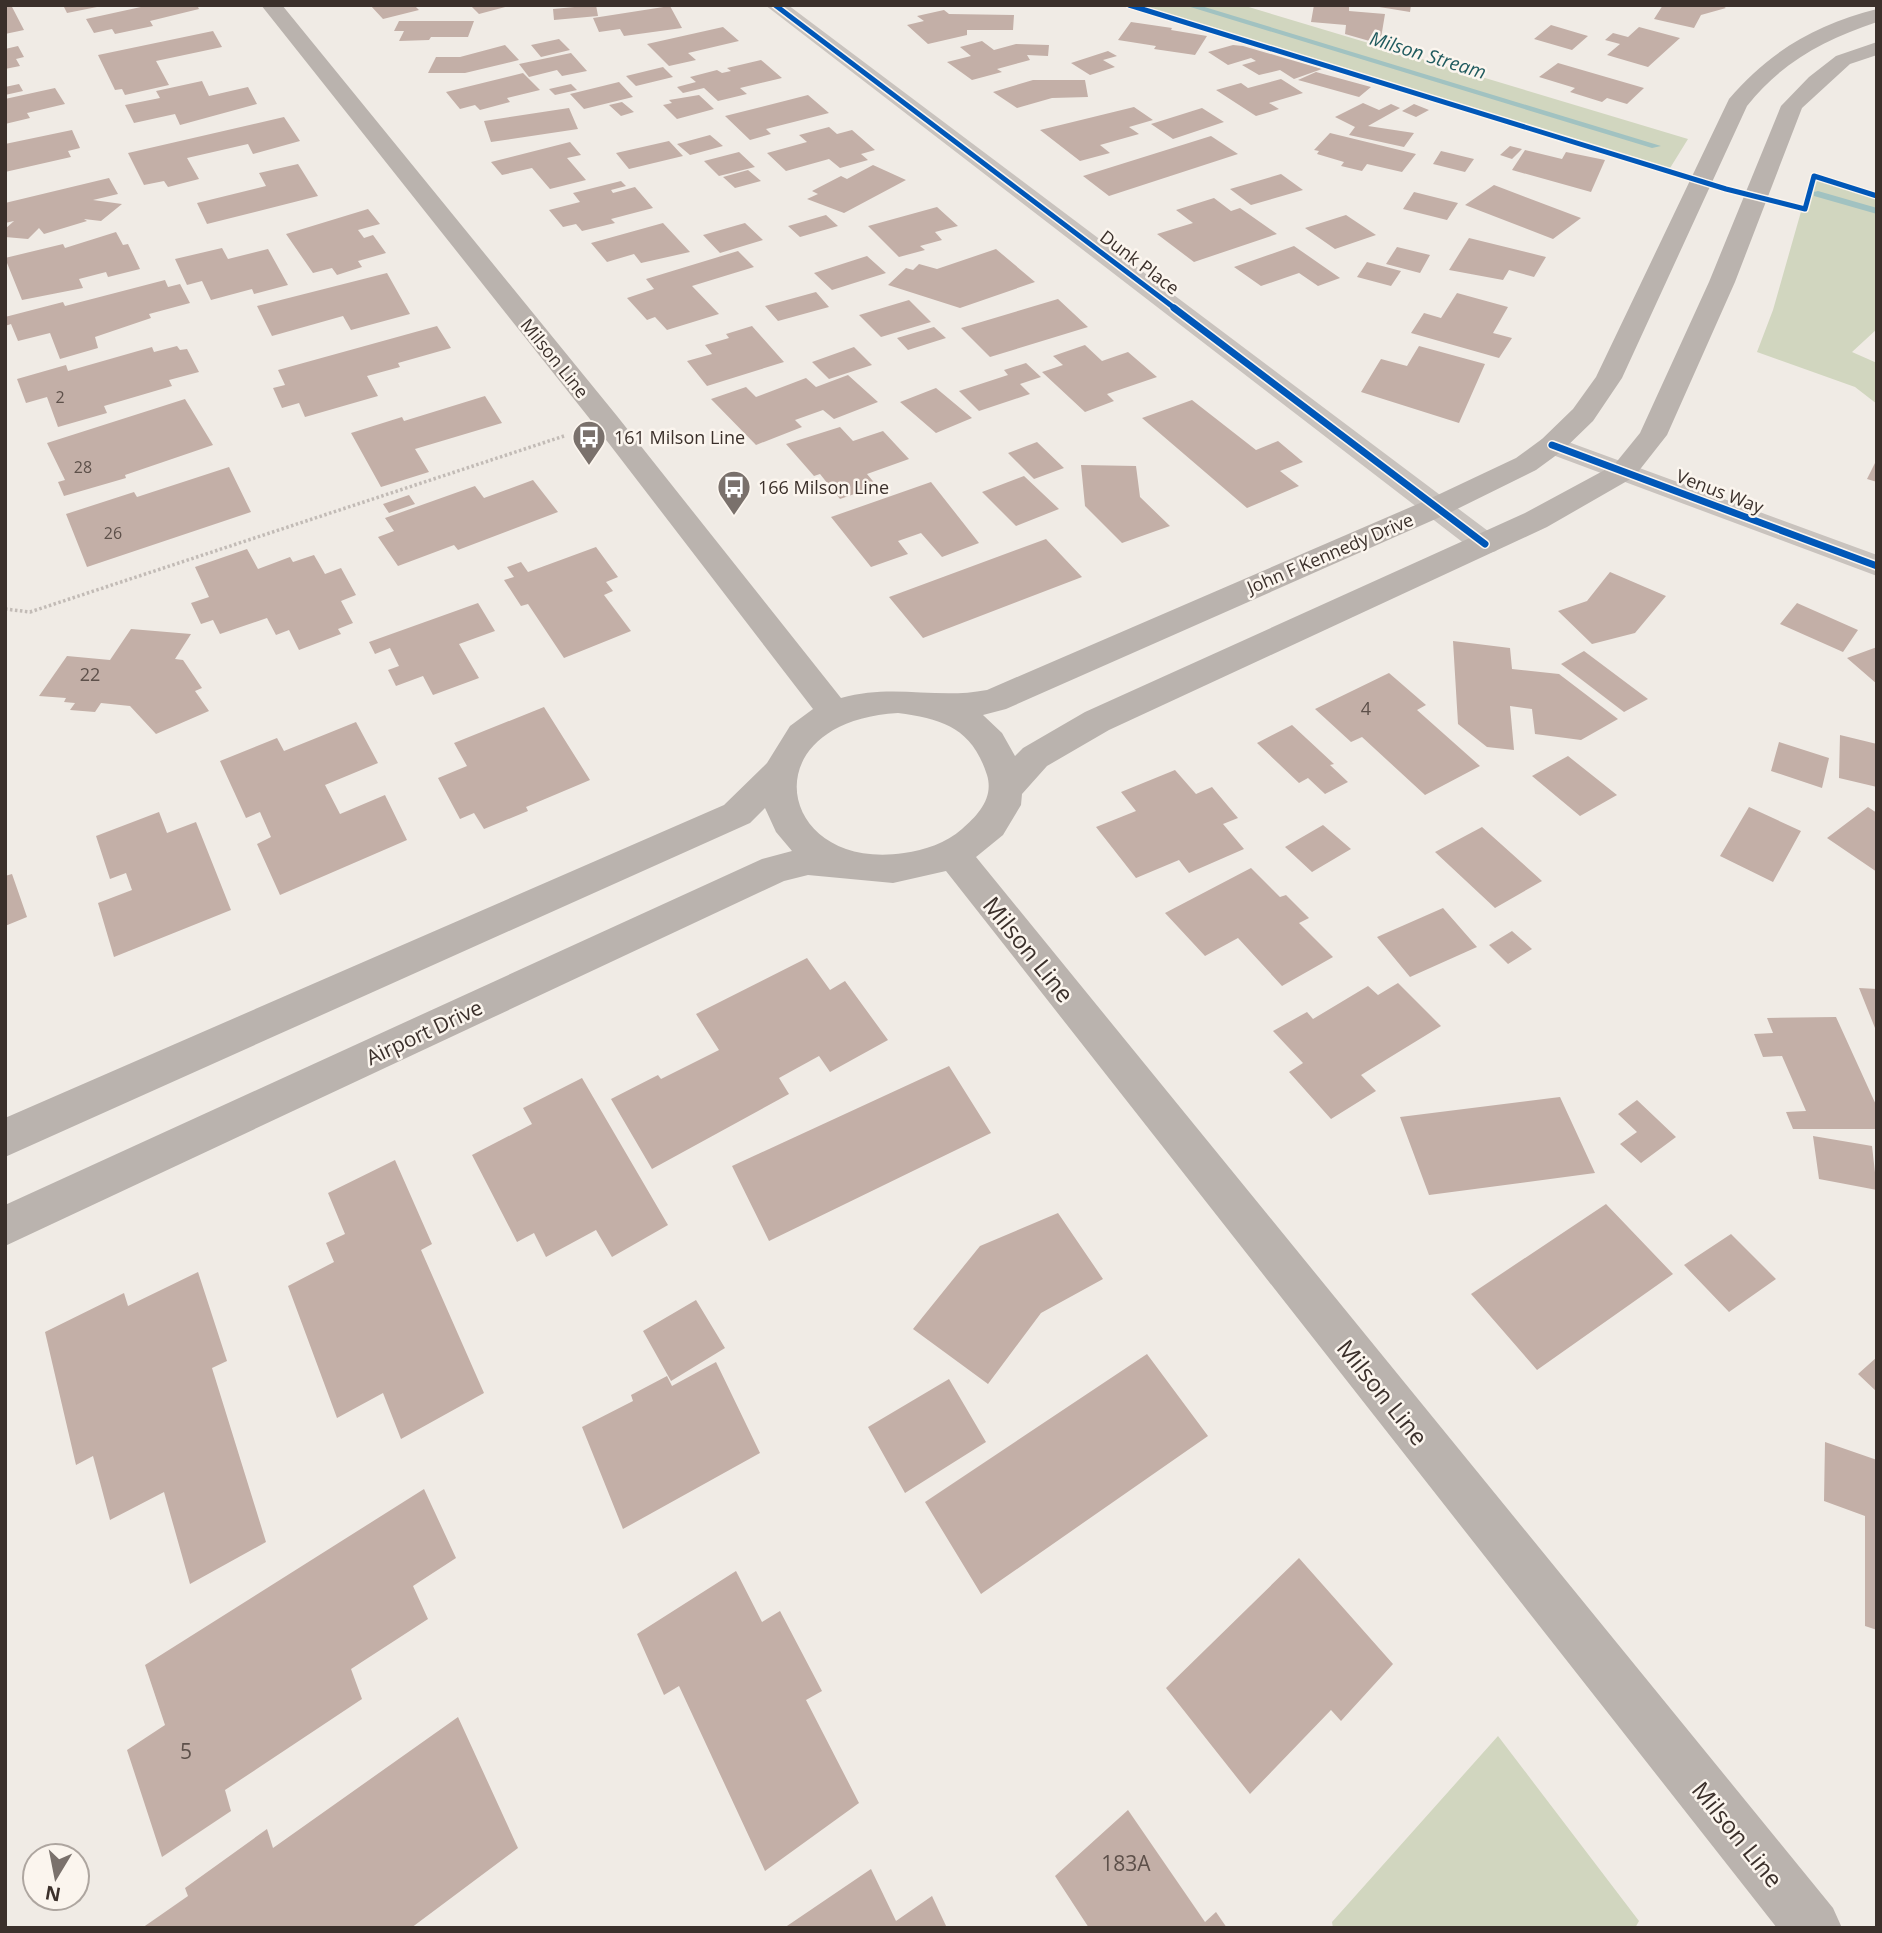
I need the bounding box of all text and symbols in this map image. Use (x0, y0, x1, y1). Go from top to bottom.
water label: Milson Stream (1367, 25, 1489, 85)
street label: Dunk Place (1095, 224, 1185, 300)
street label: Milson Line (516, 313, 594, 403)
house number: 2 (55, 386, 65, 408)
bus stop icon: 161 Milson Line (570, 418, 608, 467)
place label: 161 Milson Line (614, 425, 745, 449)
house number: 28 (74, 456, 92, 478)
street label: Venus Way (1673, 463, 1768, 519)
bus stop icon: 166 Milson Line (715, 468, 753, 517)
place label: 166 Milson Line (758, 475, 889, 499)
street label: John F Kennedy Drive (1241, 507, 1417, 600)
house number: 26 (104, 522, 122, 544)
house number: 22 (80, 662, 100, 686)
house number: 4 (1361, 696, 1371, 720)
street label: Milson Line (976, 889, 1082, 1009)
street label: Airport Drive (361, 993, 487, 1071)
street label: Milson Line (1330, 1332, 1436, 1452)
house number: 5 (180, 1737, 192, 1765)
street label: Milson Line (1685, 1774, 1791, 1894)
north arrow (21, 1842, 91, 1912)
house number: 183A (1101, 1849, 1151, 1877)
text: N (43, 1880, 63, 1908)

